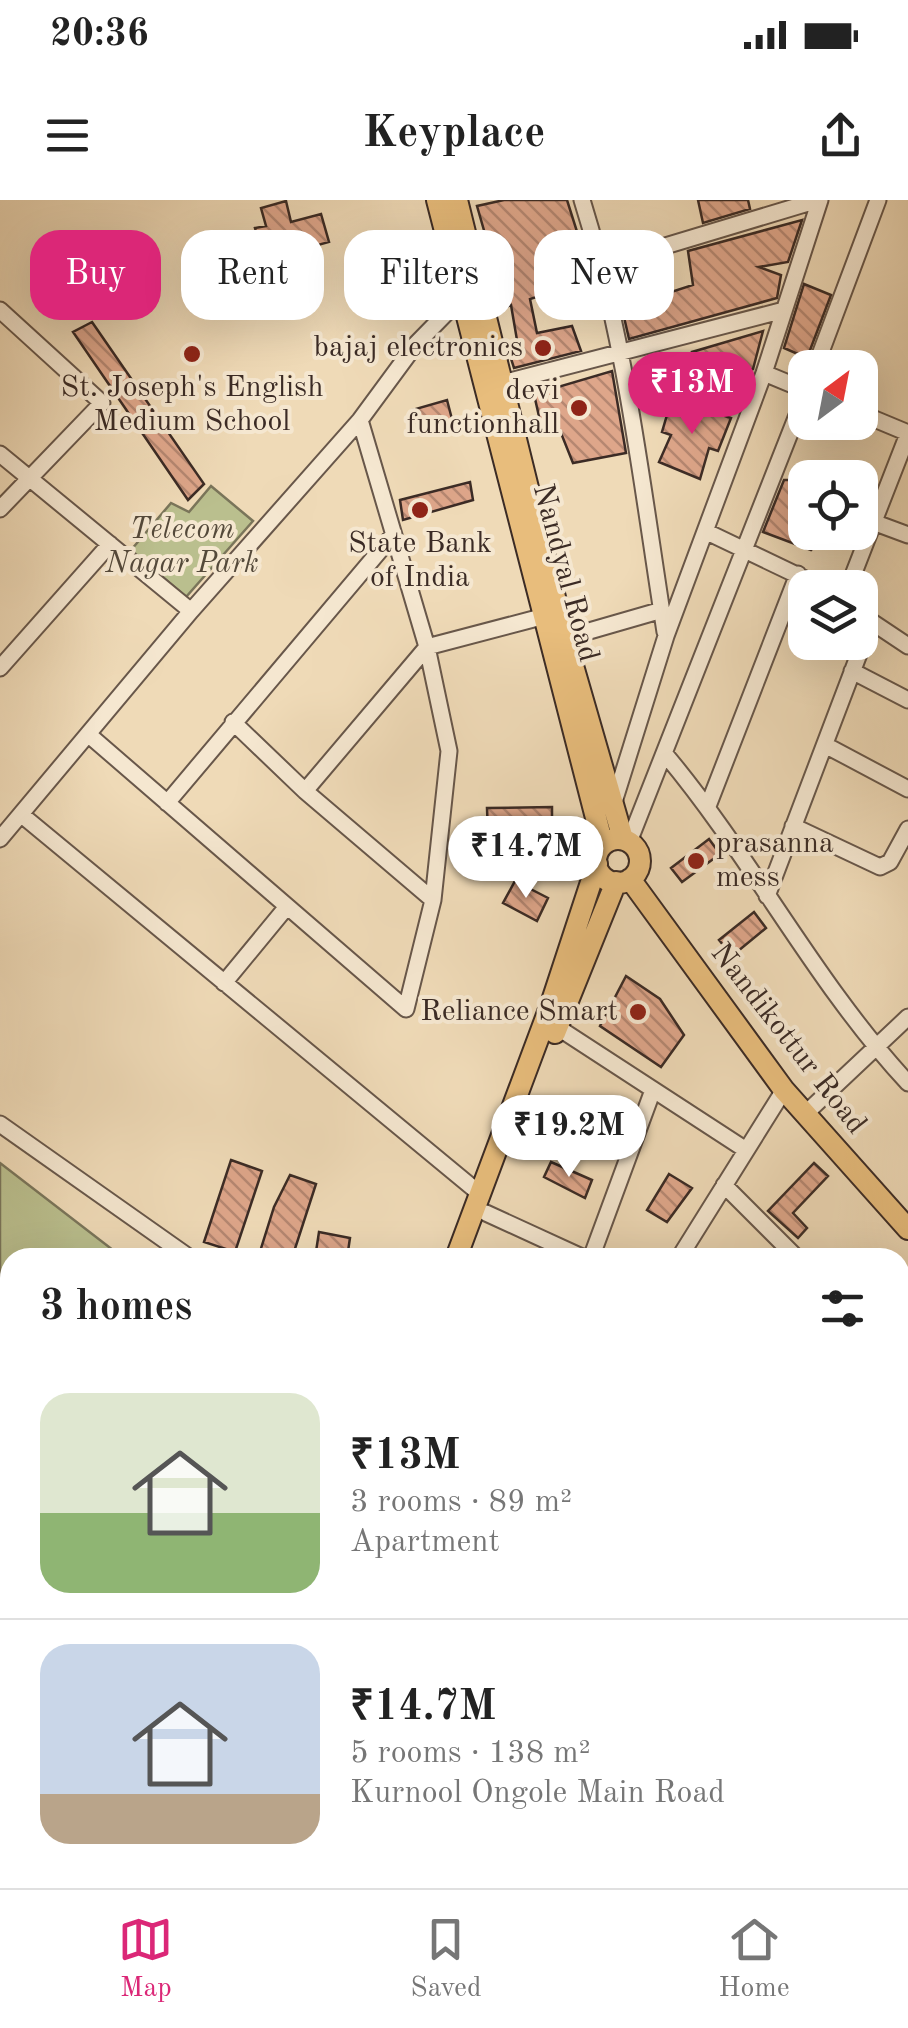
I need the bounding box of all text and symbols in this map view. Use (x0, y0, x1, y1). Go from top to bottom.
text: 20:36 (50, 16, 149, 54)
icon: menu (40, 108, 95, 163)
icon: share (813, 108, 868, 163)
text: Keyplace (363, 112, 545, 157)
chip: Buy (30, 230, 161, 320)
chip: Rent (181, 230, 324, 320)
chip: Filters (344, 230, 514, 320)
chip: New (534, 230, 674, 320)
place label: bajaj electronics (314, 333, 523, 363)
marker: bajaj electronics (532, 337, 554, 359)
marker: St. Joseph's English Medium School (181, 343, 203, 365)
north arrow (788, 350, 878, 440)
map controls (788, 350, 878, 660)
pin: ₹13M (633, 352, 751, 437)
text: ₹13M (650, 368, 734, 400)
place label: St. Joseph's English Medium School (61, 373, 323, 437)
place label: devi functionhall (407, 376, 559, 440)
marker: devi functionhall (568, 397, 590, 419)
button: locate (788, 460, 878, 550)
street label: Nandyal Road (527, 481, 603, 665)
marker: State Bank of India (409, 499, 431, 521)
park label: Telecom Nagar Park (104, 515, 259, 579)
place label: State Bank of India (348, 529, 492, 593)
button: layers (788, 570, 878, 660)
pin: ₹14.7M (445, 816, 607, 901)
place label: prasanna mess (716, 829, 834, 893)
text: ₹14.7M (470, 832, 582, 864)
marker: prasanna mess (685, 850, 707, 872)
street label: Nandikottur Road (704, 938, 872, 1140)
place label: Reliance Smart (420, 997, 618, 1027)
marker: Reliance Smart (627, 1001, 649, 1023)
pin: ₹19.2M (488, 1095, 650, 1180)
text: ₹19.2M (513, 1111, 625, 1143)
icon: filters (815, 1281, 870, 1336)
text: 3 homes (40, 1287, 192, 1329)
icon: home (120, 1433, 240, 1553)
text: ₹13M (350, 1436, 460, 1478)
text: 3 rooms · 89 m² (350, 1487, 572, 1519)
text: Apartment (350, 1527, 500, 1559)
icon: home (120, 1684, 240, 1804)
text: ₹14.7M (350, 1687, 496, 1729)
text: 5 rooms · 138 m² (350, 1738, 591, 1770)
text: Kurnool Ongole Main Road (350, 1778, 725, 1810)
tab: Map (118, 1912, 173, 2007)
tab: Saved (410, 1912, 482, 2007)
tab: Home (718, 1912, 790, 2007)

